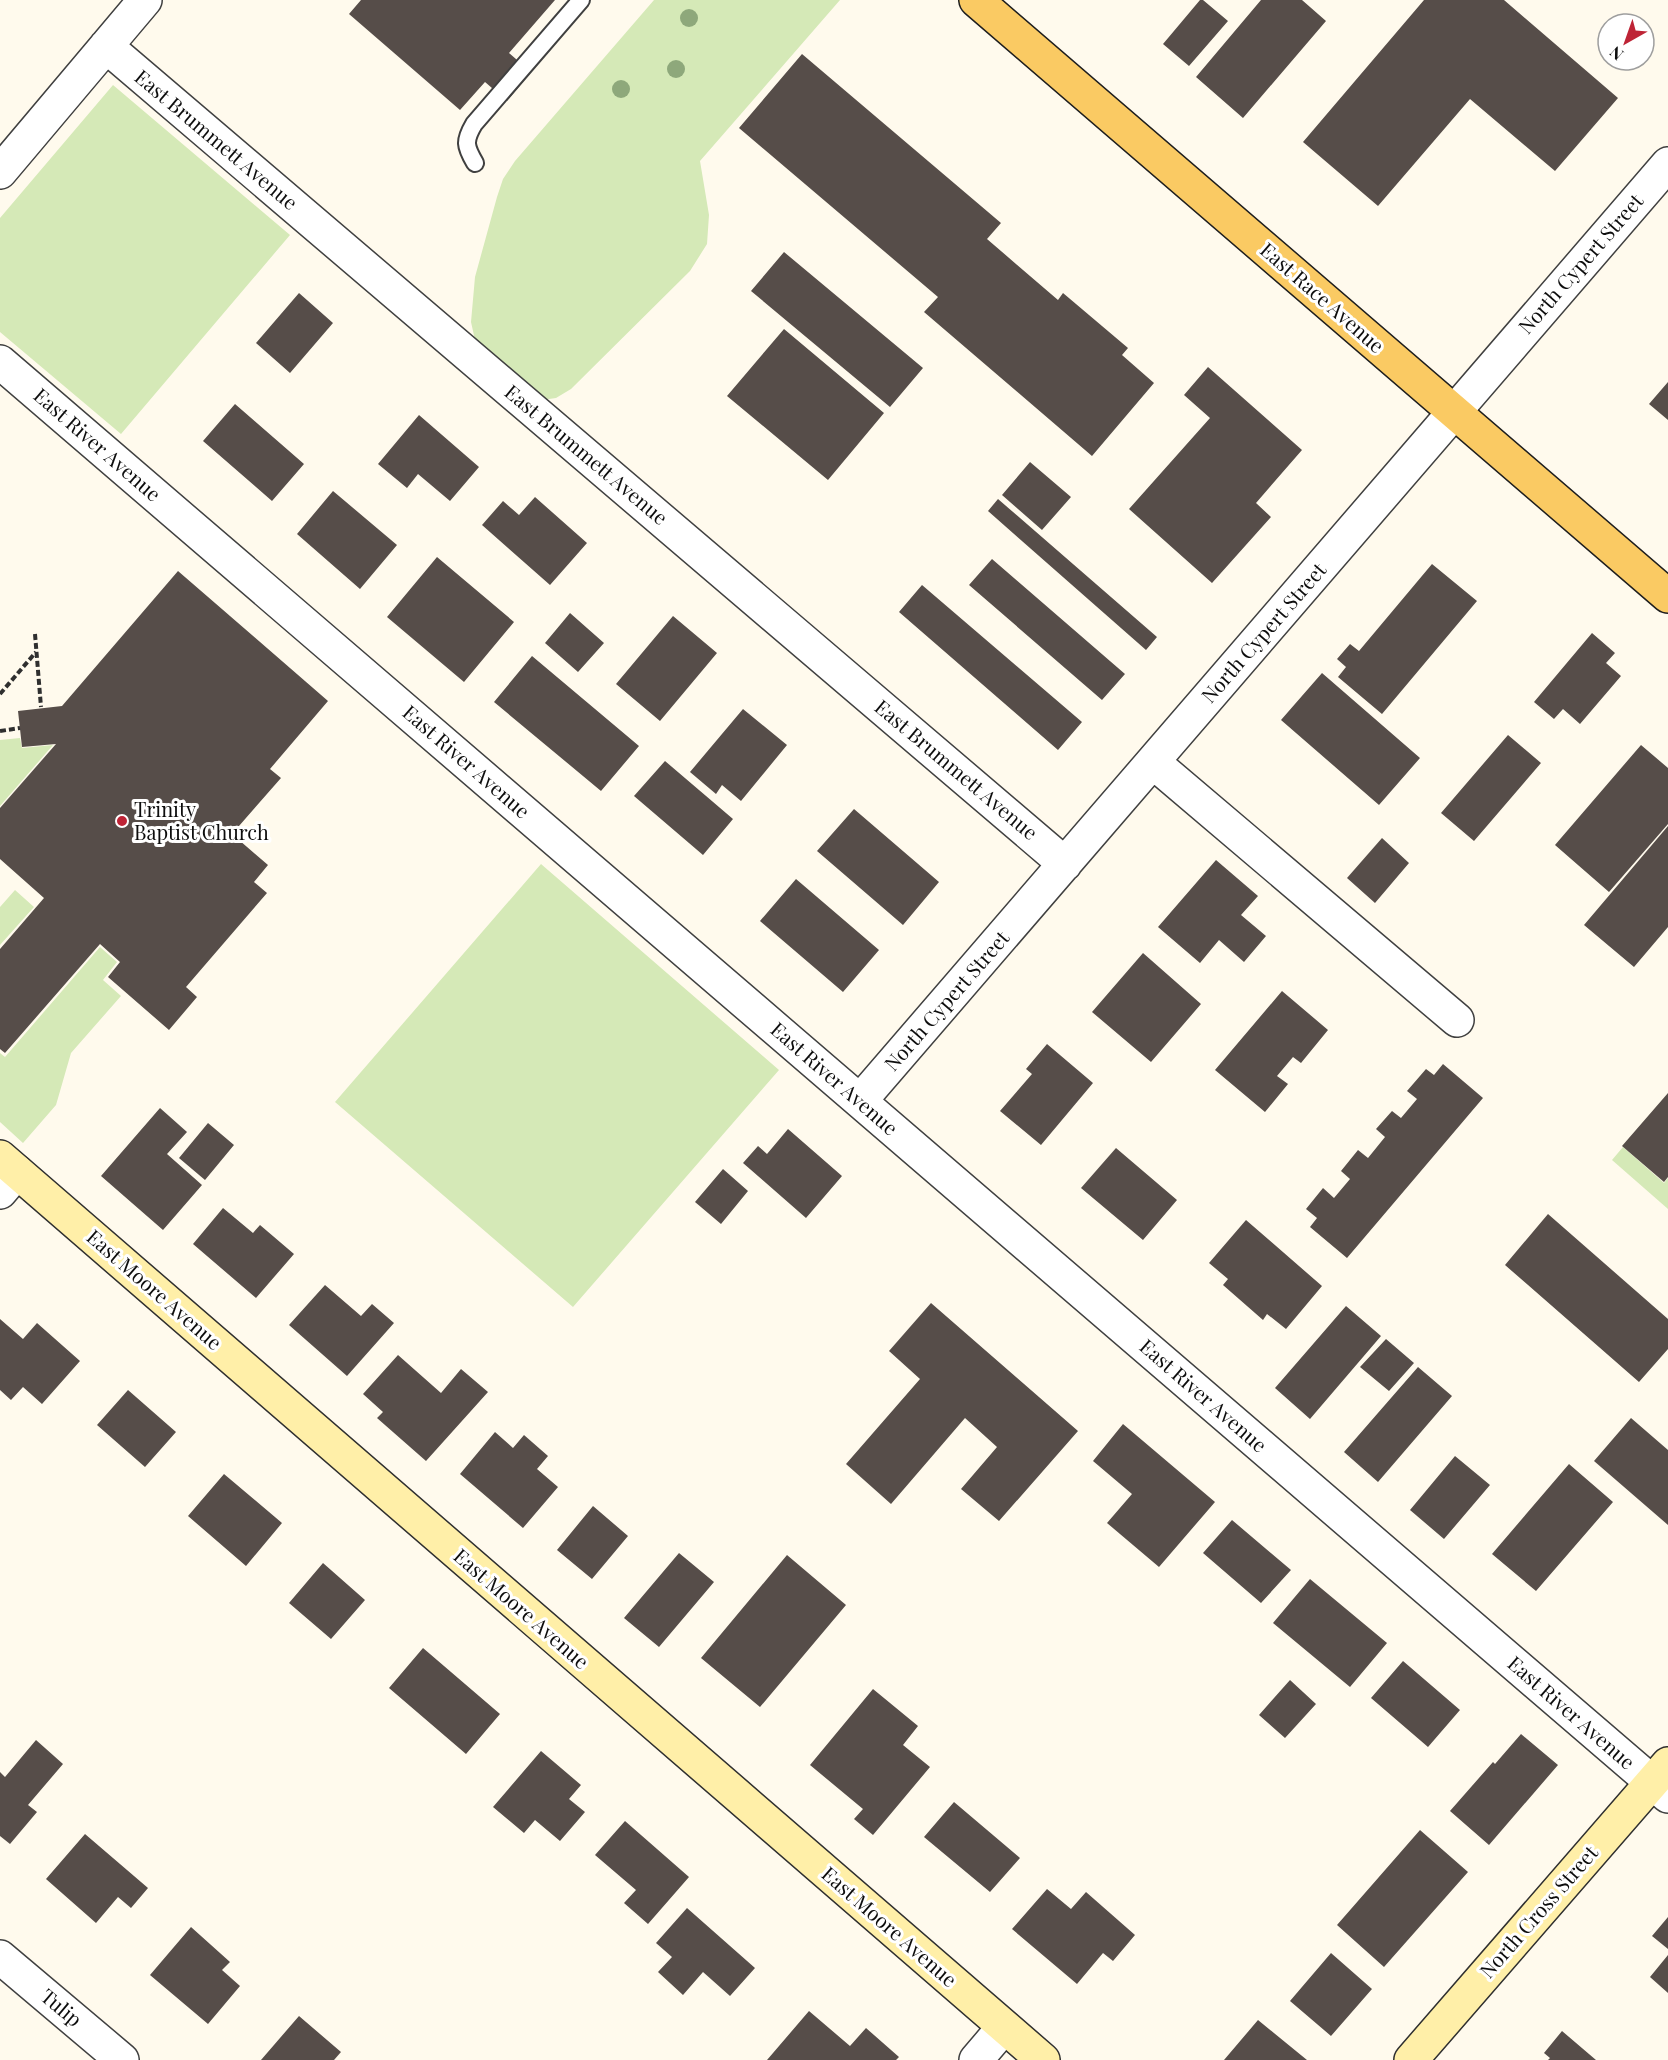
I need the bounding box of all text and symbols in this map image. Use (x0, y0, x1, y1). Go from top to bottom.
north arrow (1596, 12, 1656, 72)
text: N (1605, 42, 1627, 66)
street label: East Brummett Avenue (130, 63, 304, 215)
street label: North Cypert Street (1512, 187, 1649, 339)
street label: East Race Avenue (1255, 236, 1391, 358)
street label: East Brummett Avenue (500, 378, 674, 530)
street label: East River Avenue (29, 381, 167, 507)
street label: North Cypert Street (1195, 556, 1332, 708)
street label: East Brummett Avenue (870, 693, 1044, 845)
street label: East River Avenue (398, 698, 536, 824)
place label: Trinity Baptist Church (134, 795, 269, 845)
marker: Trinity Baptist Church (115, 814, 129, 828)
street label: North Cypert Street (878, 924, 1015, 1076)
street label: East River Avenue (766, 1015, 904, 1141)
street label: East Moore Avenue (82, 1223, 228, 1355)
street label: East River Avenue (1135, 1332, 1273, 1458)
street label: East Moore Avenue (449, 1542, 595, 1674)
street label: East River Avenue (1503, 1649, 1641, 1775)
street label: North Cross Street (1473, 1838, 1604, 1983)
street label: East Moore Avenue (817, 1860, 963, 1992)
street label: Tulip (36, 1982, 88, 2032)

